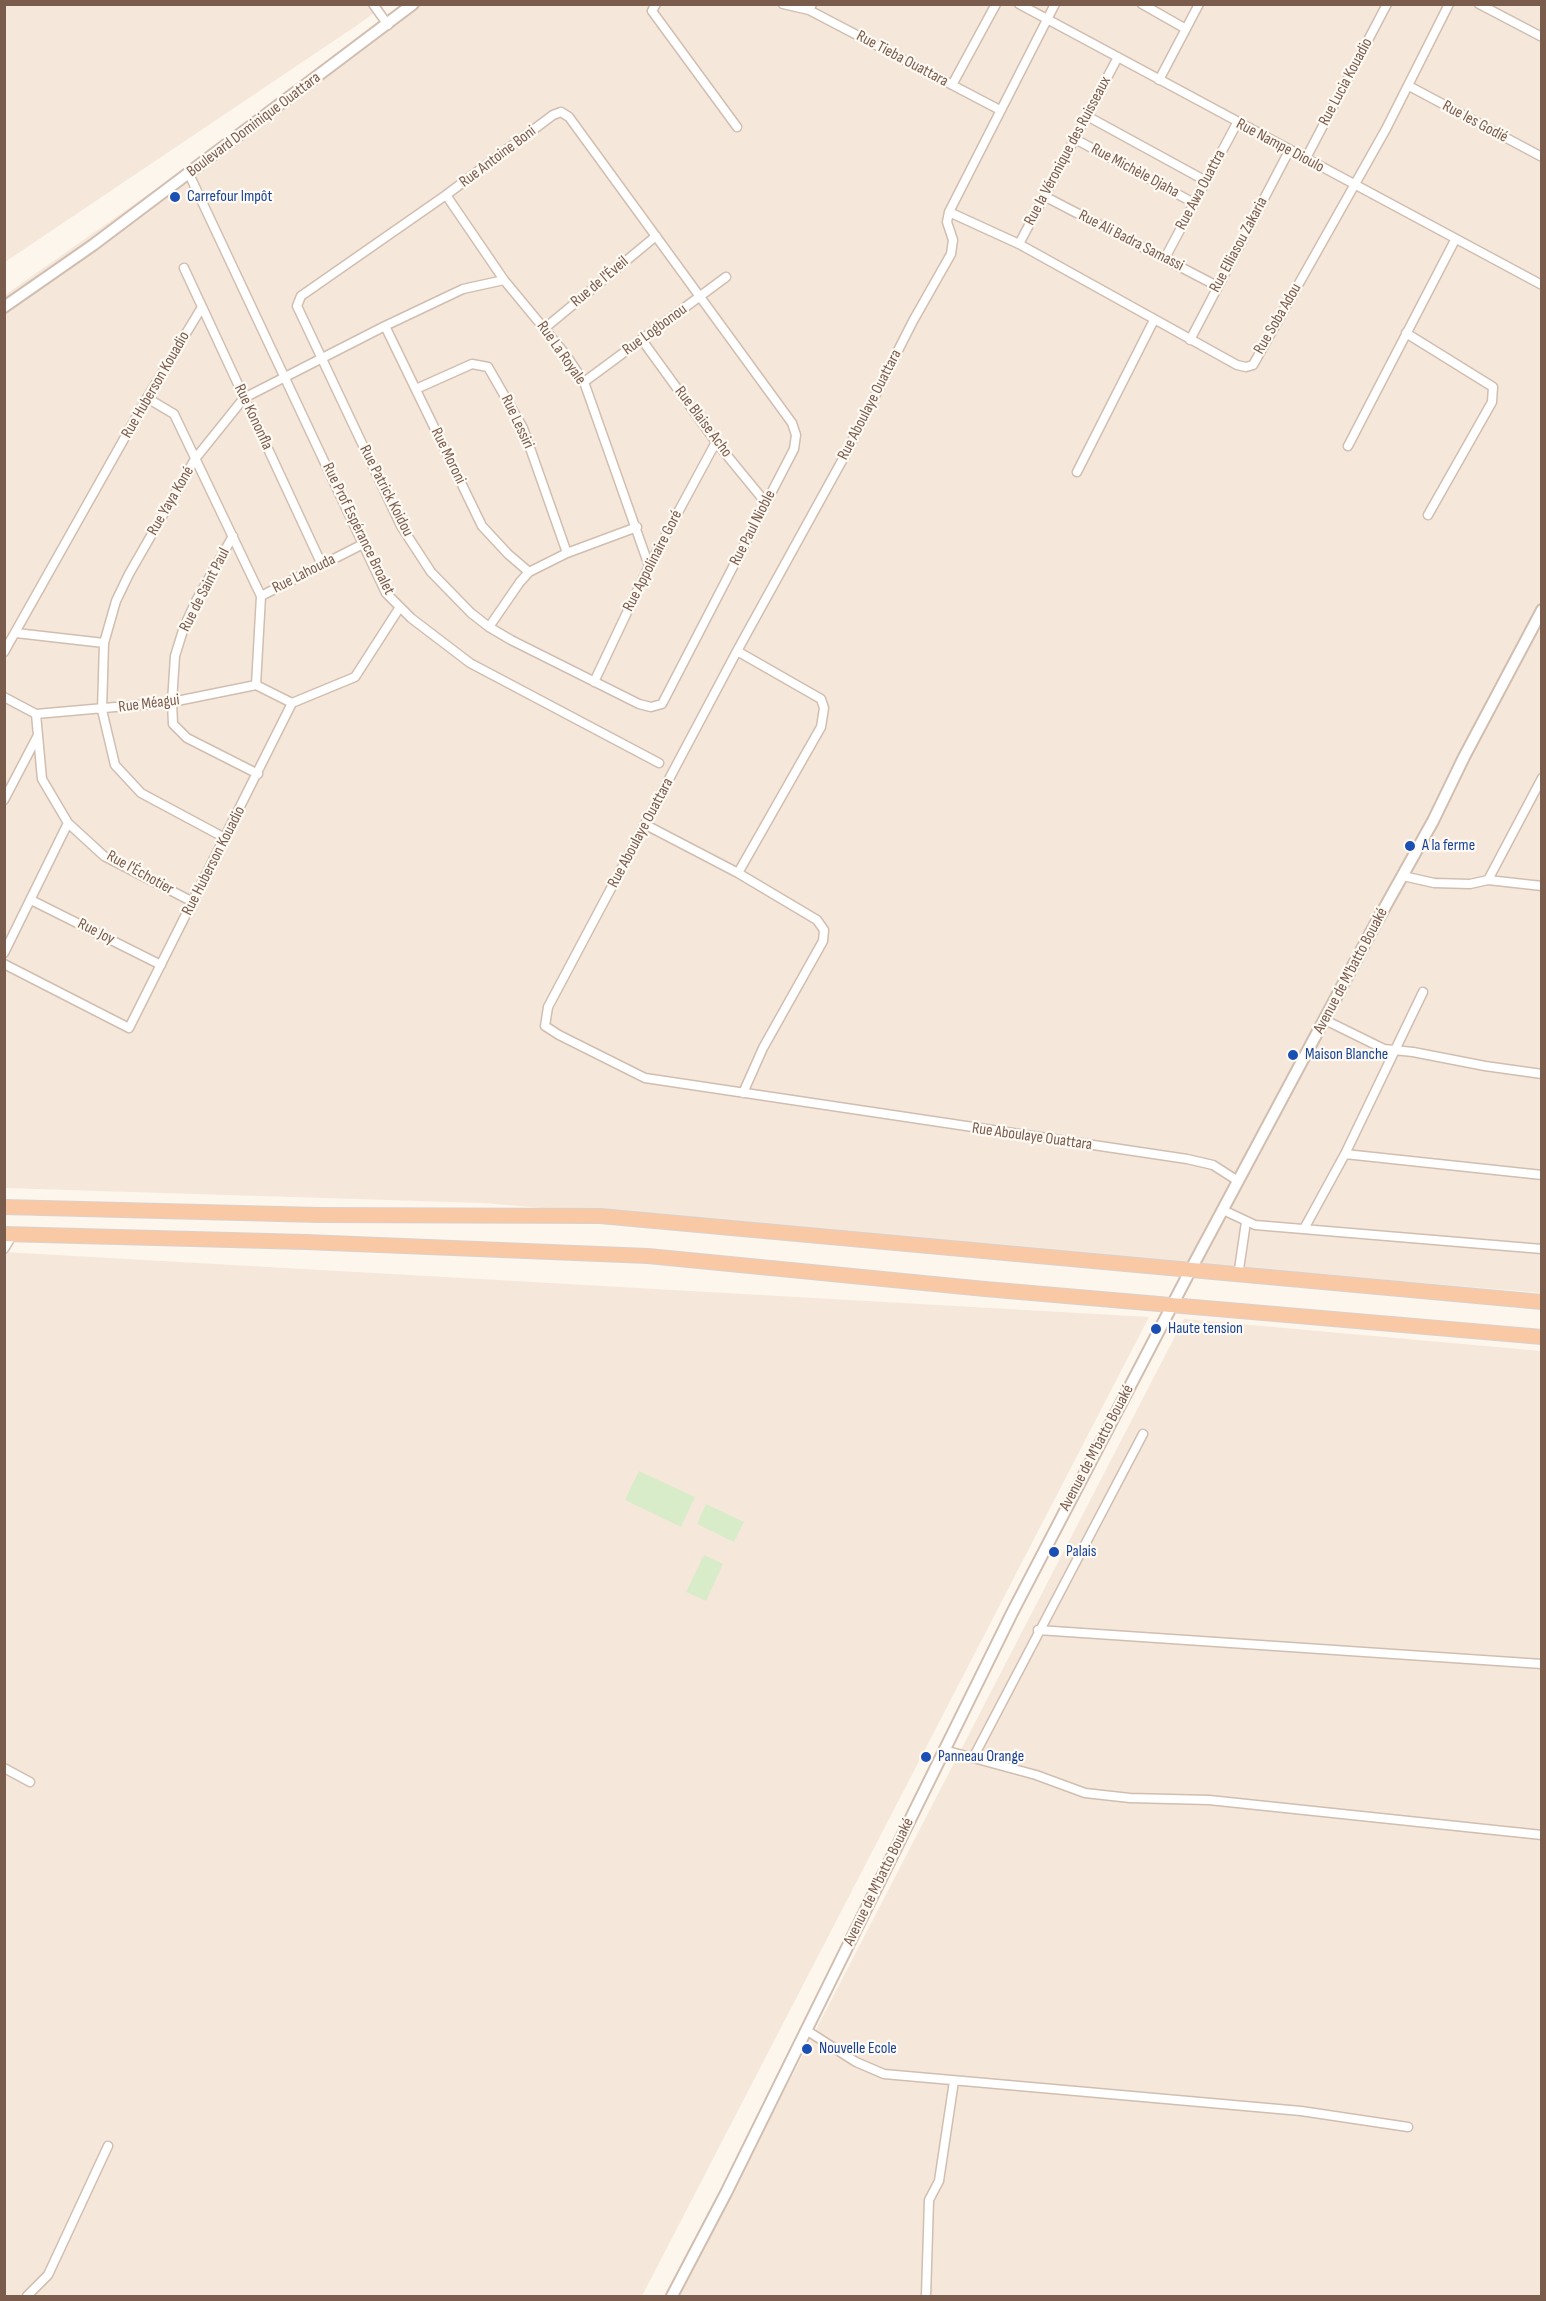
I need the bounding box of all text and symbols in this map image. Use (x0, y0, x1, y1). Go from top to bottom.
street label: Rue Tieba Ouattara (853, 27, 951, 91)
street label: Rue Lucia Kouadio (1315, 35, 1377, 129)
street label: Boulevard Dominique Ouattara (183, 68, 325, 182)
street label: Rue la Véronique des Ruisseaux (1021, 73, 1115, 229)
street label: Rue les Godié (1439, 97, 1511, 147)
street label: Rue Nampe Dioulo (1233, 115, 1327, 177)
street label: Rue Antoine Boni (456, 122, 540, 192)
street label: Rue Michèle Djaha (1088, 140, 1182, 202)
street label: Rue Awa Ouattra (1172, 147, 1230, 233)
place label: Carrefour Impôt (187, 187, 272, 207)
marker: Carrefour Impôt (168, 190, 182, 204)
street label: Rue Elliasou Zakaria (1206, 194, 1272, 296)
street label: Rue Ali Badra Samassi (1075, 206, 1187, 276)
street label: Rue de l'Éveil (567, 252, 633, 312)
street label: Rue Soba Adou (1250, 280, 1306, 358)
street label: Rue Logbonou (619, 300, 691, 360)
street label: Rue La Royale (532, 318, 590, 388)
street label: Rue Huberson Kouadio (118, 328, 194, 442)
street label: Rue Aboulaye Ouattara (834, 347, 906, 463)
street label: Rue Kononfla (229, 381, 277, 453)
street label: Rue Blaise Acho (670, 383, 736, 461)
street label: Rue Lessiri (496, 392, 538, 452)
street label: Rue Moroni (426, 425, 470, 487)
street label: Rue Patrick Koidou (355, 442, 417, 540)
street label: Rue Prof Espérance Broalet (318, 460, 398, 598)
street label: Rue Yaya Koné (144, 463, 198, 539)
street label: Rue Paul Nioble (726, 487, 780, 569)
street label: Rue Appolinaire Goré (619, 507, 687, 615)
street label: Rue de Saint Paul (176, 545, 234, 635)
street label: Rue Lahouda (269, 550, 339, 598)
street label: Rue Méagui (117, 691, 181, 717)
street label: Rue Aboulaye Ouattara (604, 775, 678, 891)
street label: Rue Huberson Kouadio (178, 803, 250, 919)
place label: A la ferme (1422, 836, 1475, 856)
marker: A la ferme (1403, 839, 1417, 853)
street label: Rue l'Échotier (103, 847, 177, 899)
street label: Avenue de M'batto Bouaké (1310, 905, 1392, 1037)
street label: Rue Joy (74, 915, 118, 949)
place label: Maison Blanche (1305, 1045, 1388, 1065)
marker: Maison Blanche (1286, 1048, 1300, 1062)
street label: Rue Aboulaye Ouattara (971, 1119, 1093, 1155)
place label: Haute tension (1168, 1319, 1243, 1339)
marker: Haute tension (1149, 1322, 1163, 1336)
street label: Avenue de M'batto Bouaké (1056, 1382, 1138, 1514)
place label: Palais (1066, 1542, 1097, 1562)
marker: Palais (1047, 1545, 1061, 1559)
place label: Panneau Orange (938, 1747, 1024, 1767)
marker: Panneau Orange (919, 1750, 933, 1764)
street label: Avenue de M'batto Bouaké (840, 1815, 918, 1949)
place label: Nouvelle Ecole (819, 2039, 897, 2059)
marker: Nouvelle Ecole (800, 2042, 814, 2056)

